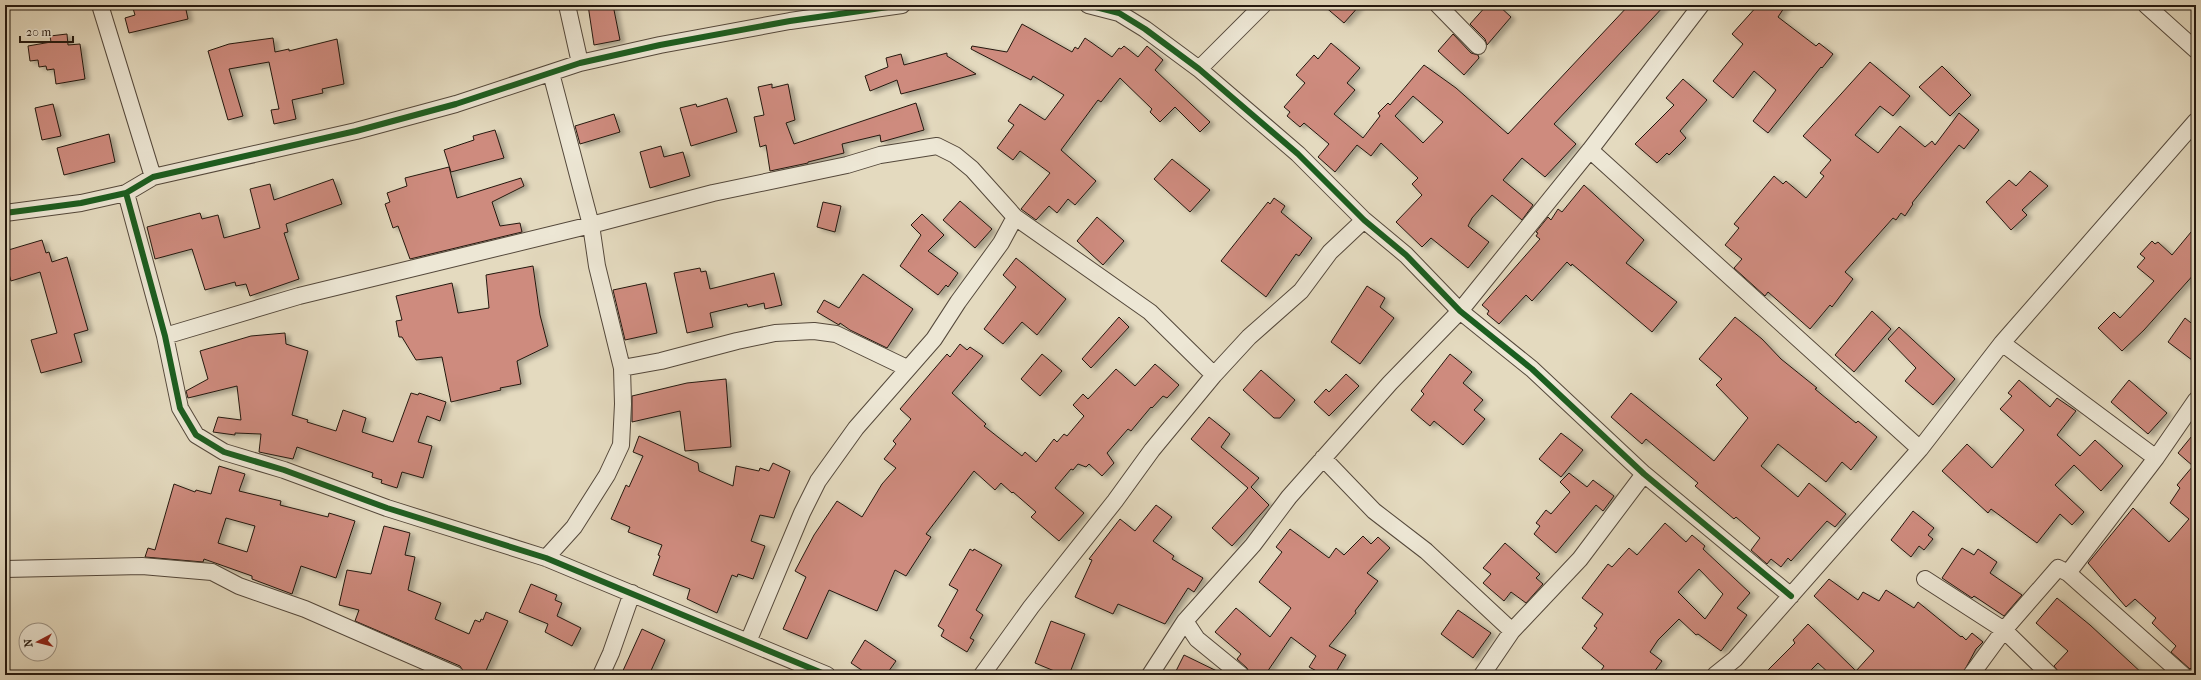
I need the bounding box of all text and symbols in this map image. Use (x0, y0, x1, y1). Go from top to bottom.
scale bar (20, 18, 73, 44)
text: 20 m (26, 25, 51, 39)
north arrow (18, 622, 58, 662)
text: N (22, 638, 36, 648)

